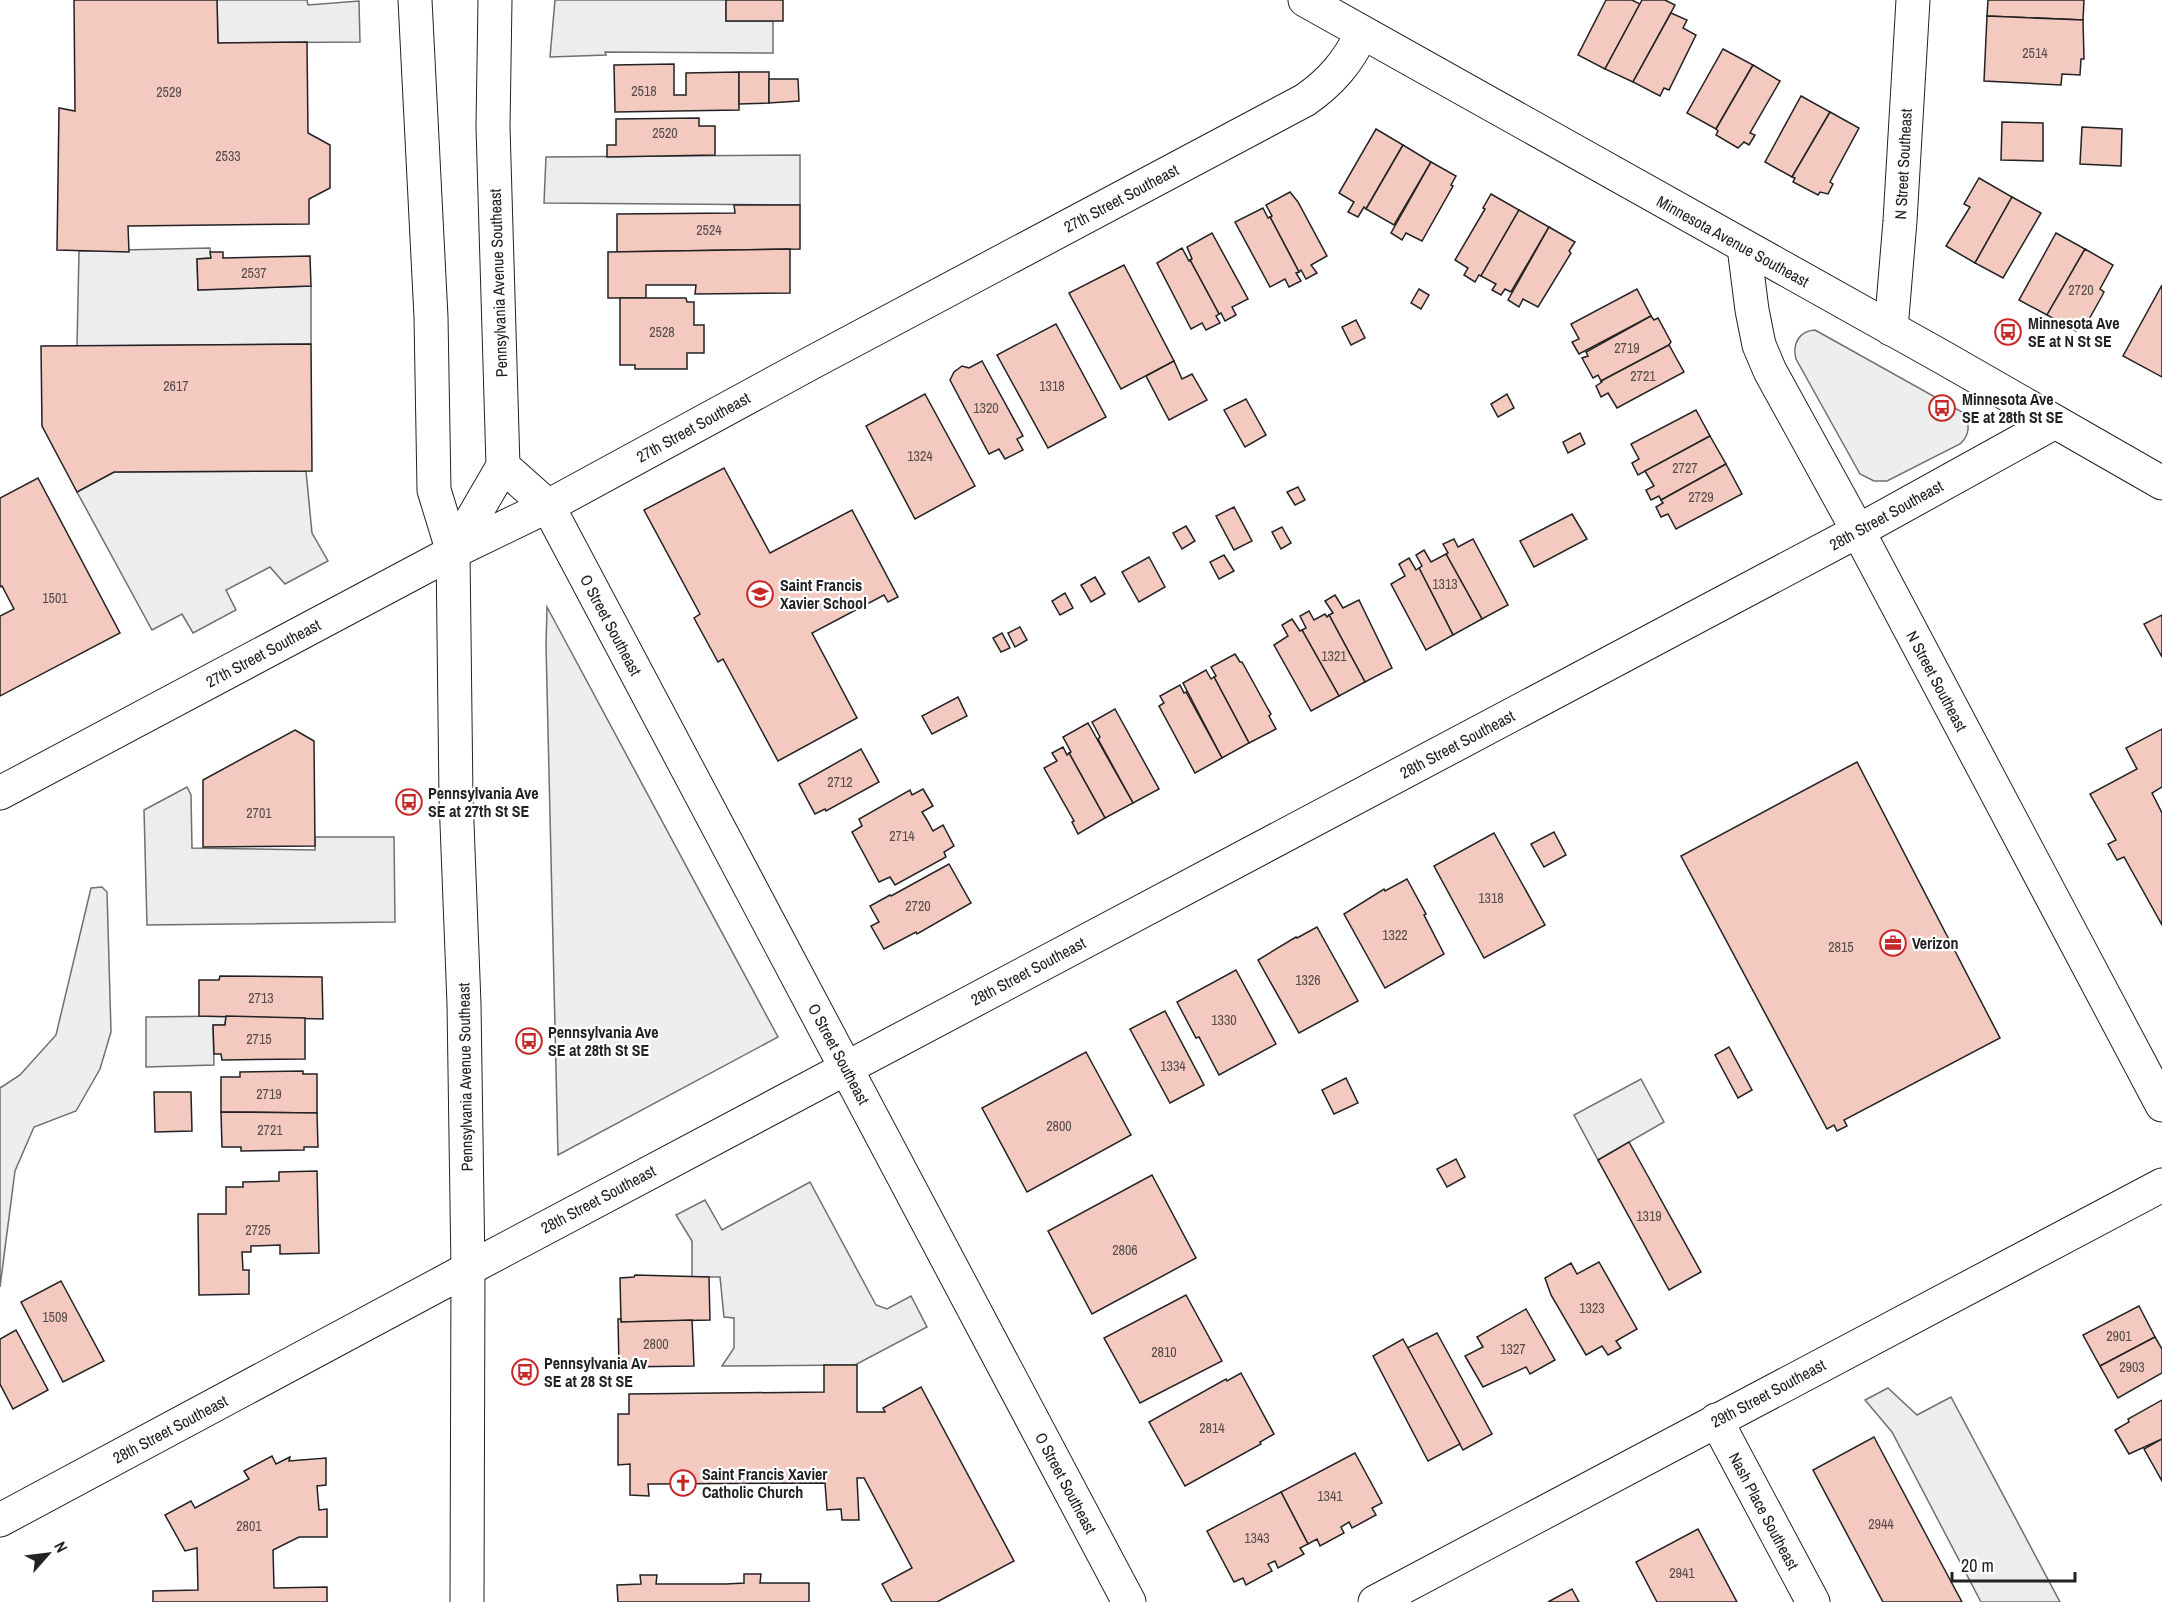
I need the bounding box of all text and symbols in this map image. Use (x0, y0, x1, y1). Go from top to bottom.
house number: 2514 (2022, 44, 2048, 62)
house number: 2518 (631, 82, 657, 100)
house number: 2529 (156, 83, 182, 101)
street label: N Street Southeast (1889, 108, 1917, 220)
house number: 2520 (652, 124, 678, 142)
house number: 2533 (215, 147, 241, 165)
street label: 27th Street Southeast (1060, 158, 1183, 238)
street label: Pennsylvania Avenue Southeast (484, 188, 512, 378)
street label: Minnesota Avenue Southeast (1653, 190, 1814, 292)
house number: 2524 (696, 221, 722, 239)
house number: 2537 (241, 264, 267, 282)
house number: 2720 (2068, 281, 2094, 299)
place label: Minnesota Ave SE at N St SE (2028, 312, 2120, 352)
bus stop icon: Minnesota Ave SE at N St SE (1993, 317, 2023, 347)
house number: 2528 (649, 323, 675, 341)
house number: 2719 (1614, 339, 1640, 357)
house number: 2721 (1630, 367, 1656, 385)
house number: 2617 (163, 377, 189, 395)
house number: 1318 (1039, 377, 1065, 395)
street label: 27th Street Southeast (632, 386, 754, 467)
place label: Minnesota Ave SE at 28th St SE (1962, 388, 2064, 428)
bus stop icon: Minnesota Ave SE at 28th St SE (1927, 393, 1957, 423)
house number: 1320 (973, 399, 999, 417)
house number: 1324 (907, 447, 933, 465)
house number: 2727 (1672, 459, 1698, 477)
street label: 28th Street Southeast (1825, 474, 1947, 555)
house number: 2729 (1688, 488, 1714, 506)
street label: O Street Southeast (575, 571, 647, 680)
place label: Saint Francis Xavier School (780, 574, 867, 614)
house number: 1313 (1432, 575, 1458, 593)
school or university icon: Saint Francis Xavier School (745, 579, 775, 609)
house number: 1501 (42, 589, 68, 607)
street label: 27th Street Southeast (202, 613, 325, 693)
street label: N Street Southeast (1901, 627, 1973, 735)
house number: 1321 (1321, 647, 1347, 665)
street label: 28th Street Southeast (1396, 704, 1519, 784)
house number: 2712 (827, 773, 853, 791)
place label: Pennsylvania Ave SE at 27th St SE (428, 782, 539, 822)
bus stop icon: Pennsylvania Ave SE at 27th St SE (394, 787, 424, 817)
house number: 2701 (246, 804, 272, 822)
house number: 2714 (889, 827, 915, 845)
house number: 1318 (1478, 889, 1504, 907)
house number: 2720 (905, 897, 931, 915)
house number: 1322 (1382, 926, 1408, 944)
office icon: Verizon (1878, 928, 1908, 958)
street label: 28th Street Southeast (967, 931, 1090, 1011)
place label: Verizon (1912, 932, 1958, 954)
house number: 2815 (1828, 938, 1854, 956)
house number: 1326 (1295, 971, 1321, 989)
street label: Pennsylvania Avenue Southeast (452, 982, 478, 1172)
house number: 2713 (248, 989, 274, 1007)
street label: O Street Southeast (803, 1000, 875, 1109)
house number: 1330 (1211, 1011, 1237, 1029)
place label: Pennsylvania Ave SE at 28th St SE (548, 1021, 659, 1061)
bus stop icon: Pennsylvania Ave SE at 28th St SE (514, 1026, 544, 1056)
house number: 2715 (246, 1030, 272, 1048)
house number: 1334 (1160, 1057, 1186, 1075)
house number: 2719 (256, 1085, 282, 1103)
house number: 2800 (1046, 1117, 1072, 1135)
house number: 2721 (257, 1121, 283, 1139)
street label: 28th Street Southeast (537, 1159, 660, 1239)
house number: 1319 (1636, 1207, 1662, 1225)
house number: 2725 (245, 1221, 271, 1239)
house number: 2806 (1112, 1241, 1138, 1259)
house number: 1323 (1579, 1299, 1605, 1317)
house number: 1509 (42, 1308, 68, 1326)
house number: 2901 (2106, 1327, 2132, 1345)
house number: 2800 (643, 1335, 669, 1353)
house number: 1327 (1500, 1340, 1526, 1358)
house number: 2810 (1151, 1343, 1177, 1361)
place label: Pennsylvania Av SE at 28 St SE (544, 1352, 648, 1392)
street label: 29th Street Southeast (1707, 1353, 1830, 1433)
bus stop icon: Pennsylvania Av SE at 28 St SE (510, 1357, 540, 1387)
house number: 2903 (2119, 1358, 2145, 1376)
street label: 28th Street Southeast (109, 1389, 232, 1469)
house number: 2814 (1199, 1419, 1225, 1437)
street label: O Street Southeast (1030, 1429, 1102, 1538)
street label: Nash Place Southeast (1724, 1449, 1804, 1574)
place label: Saint Francis Xavier Catholic Church (702, 1463, 828, 1503)
church icon: Saint Francis Xavier Catholic Church (668, 1468, 698, 1498)
house number: 1341 (1317, 1487, 1343, 1505)
house number: 2944 (1868, 1515, 1894, 1533)
house number: 2801 (236, 1517, 262, 1535)
north arrow (18, 1524, 78, 1584)
house number: 1343 (1244, 1529, 1270, 1547)
text: N (49, 1538, 73, 1556)
scale bar (1952, 1545, 2075, 1583)
text: 20 m (1961, 1553, 1994, 1578)
house number: 2941 (1669, 1564, 1695, 1582)

